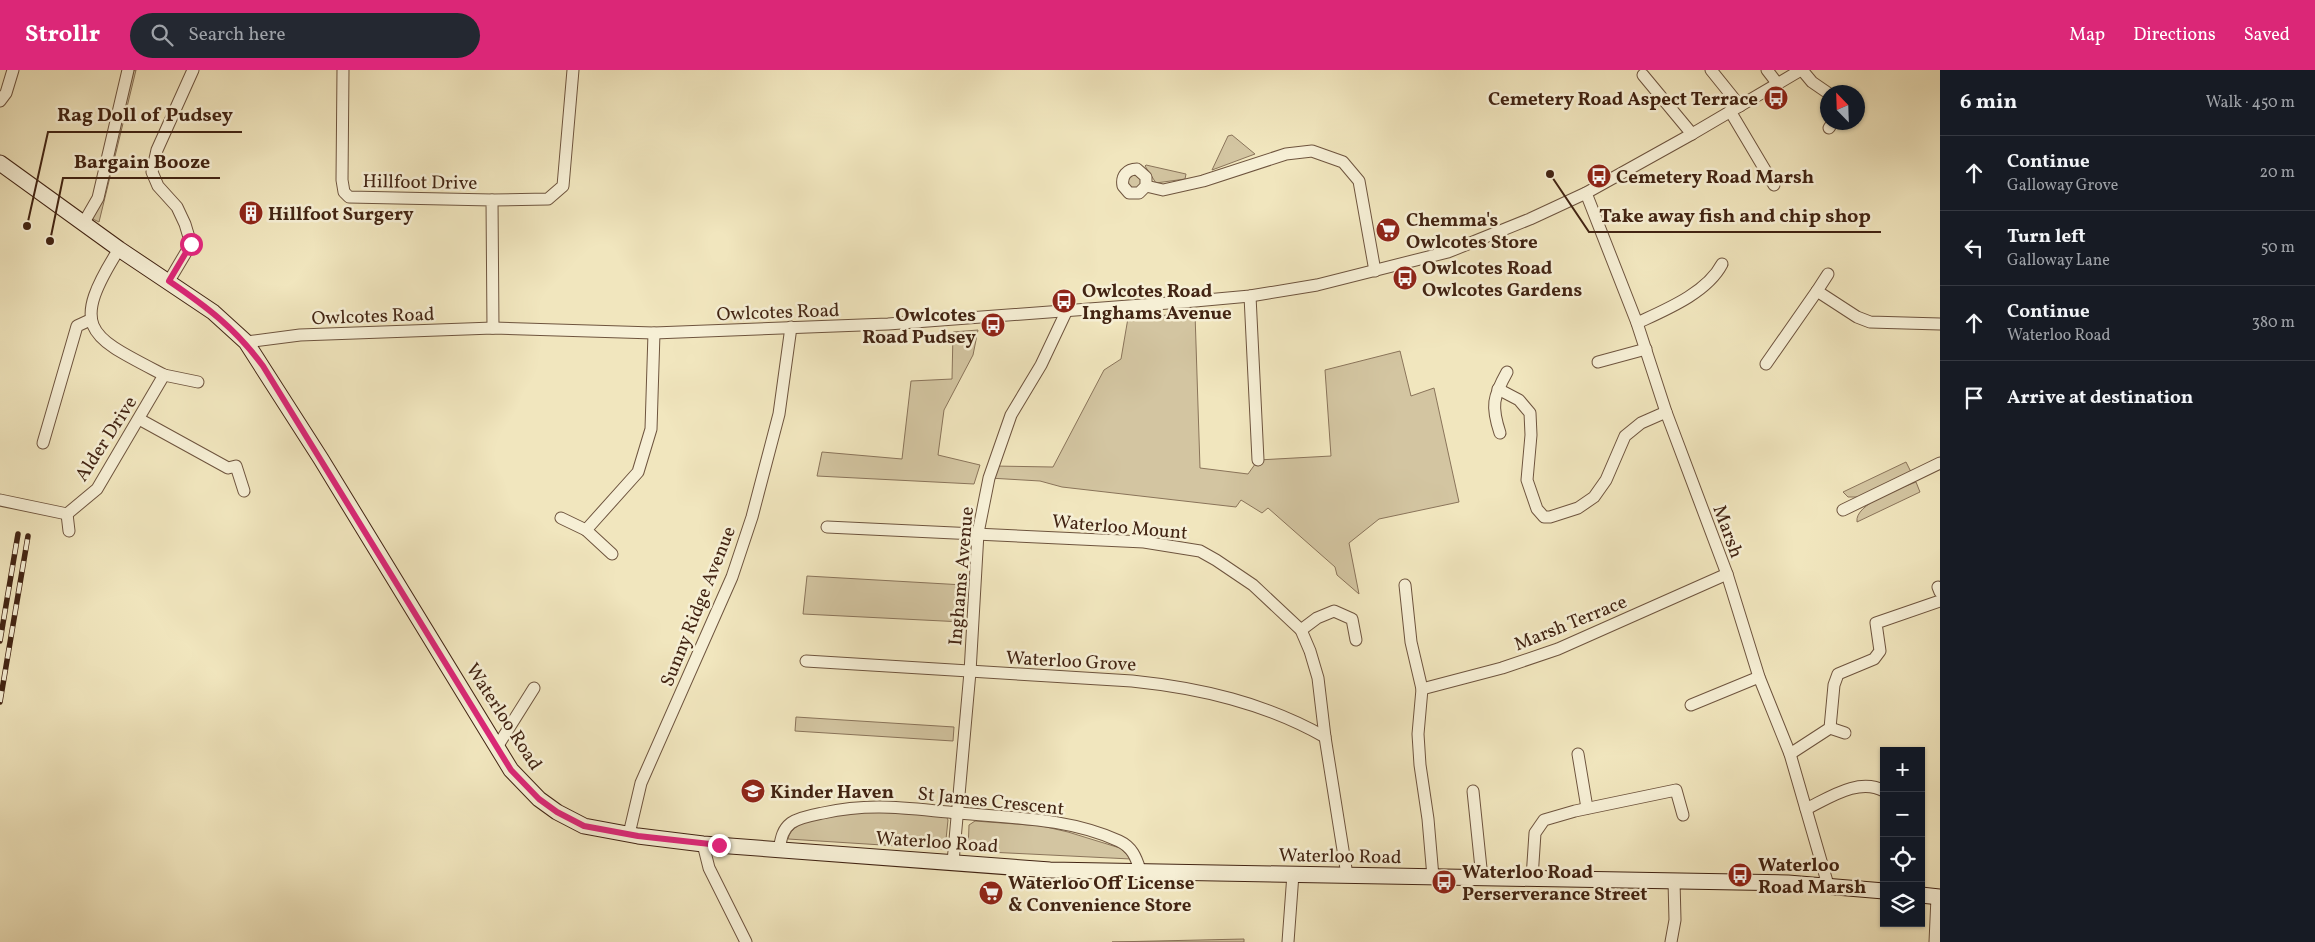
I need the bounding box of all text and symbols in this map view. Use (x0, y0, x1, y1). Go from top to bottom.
search box (130, 13, 480, 58)
text: Strollr (25, 18, 100, 52)
icon: search (148, 21, 176, 49)
text: Search here (188, 22, 286, 48)
text: Map (2069, 23, 2105, 48)
text: Directions (2133, 23, 2216, 48)
text: Saved (2244, 23, 2290, 48)
bus stop icon: Cemetery Road Aspect Terrace (1763, 85, 1789, 111)
north arrow (1820, 85, 1865, 130)
place label: Cemetery Road Aspect Terrace (1488, 87, 1758, 113)
text: 6 min (1960, 88, 2017, 117)
text: Walk · 450 m (2206, 92, 2295, 114)
callout: Rag Doll of Pudsey (48, 97, 242, 132)
text: Rag Doll of Pudsey (57, 102, 233, 130)
callout: Bargain Booze (63, 143, 220, 178)
text: Bargain Booze (74, 149, 210, 177)
text: Continue (2007, 149, 2090, 175)
icon: ahead (1960, 159, 1988, 187)
text: 20 m (2260, 162, 2295, 184)
bus stop icon: Cemetery Road Marsh (1586, 163, 1612, 189)
place label: Cemetery Road Marsh (1616, 165, 1814, 191)
street label: Hillfoot Drive (362, 169, 478, 197)
text: Galloway Grove (2007, 175, 2118, 197)
callout: Take away fish and chip shop (1589, 197, 1881, 232)
building icon: Hillfoot Surgery (238, 200, 264, 226)
place label: Hillfoot Surgery (268, 202, 414, 228)
text: Take away fish and chip shop (1599, 203, 1871, 231)
place label: Chemma's Owlcotes Store (1406, 208, 1538, 256)
supermarket icon: Chemma's Owlcotes Store (1375, 217, 1401, 243)
text: Turn left (2007, 224, 2086, 250)
route start (180, 233, 203, 256)
icon: left (1960, 234, 1988, 262)
text: 50 m (2261, 237, 2295, 259)
text: Galloway Lane (2007, 250, 2110, 272)
place label: Owlcotes Road Owlcotes Gardens (1422, 256, 1582, 304)
bus stop icon: Owlcotes Road Owlcotes Gardens (1392, 265, 1418, 291)
place label: Owlcotes Road Inghams Avenue (1082, 279, 1232, 327)
bus stop icon: Owlcotes Road Inghams Avenue (1051, 288, 1077, 314)
street label: Owlcotes Road (716, 298, 840, 328)
text: Continue (2007, 299, 2090, 325)
street label: Owlcotes Road (311, 302, 435, 332)
place label: Owlcotes Road Pudsey (862, 303, 976, 351)
icon: ahead (1960, 309, 1988, 337)
bus stop icon: Owlcotes Road Pudsey (980, 312, 1006, 338)
text: 380 m (2252, 312, 2295, 334)
text: Waterloo Road (2007, 325, 2111, 347)
icon: arrive (1960, 384, 1988, 412)
text: Arrive at destination (2007, 385, 2193, 411)
street label: Alder Drive (69, 391, 144, 487)
street label: Marsh (1706, 502, 1749, 562)
street label: Inghams Avenue (943, 506, 981, 647)
street label: Waterloo Mount (1051, 509, 1189, 547)
street label: Sunny Ridge Avenue (655, 523, 743, 691)
street label: Marsh Terrace (1510, 589, 1631, 658)
street label: Waterloo Grove (1005, 646, 1137, 678)
street label: Waterloo Road (459, 658, 548, 776)
map controls (1880, 747, 1925, 927)
button: + (1880, 747, 1925, 792)
school or university icon: Kinder Haven (740, 778, 766, 804)
place label: Kinder Haven (770, 780, 894, 806)
street label: St James Crescent (916, 781, 1066, 823)
button: − (1880, 792, 1925, 837)
street label: Waterloo Road (875, 826, 999, 860)
route end (708, 834, 731, 857)
button: locate (1880, 837, 1925, 882)
street label: Waterloo Road (1278, 843, 1402, 871)
place label: Waterloo Road Marsh (1758, 853, 1867, 901)
place label: Waterloo Road Perserverance Street (1462, 860, 1647, 908)
bus stop icon: Waterloo Road Marsh (1727, 862, 1753, 888)
bus stop icon: Waterloo Road Perserverance Street (1431, 869, 1457, 895)
place label: Waterloo Off License & Convenience Store (1008, 871, 1195, 919)
supermarket icon: Waterloo Off License & Convenience Store (978, 880, 1004, 906)
button: layers (1880, 882, 1925, 927)

